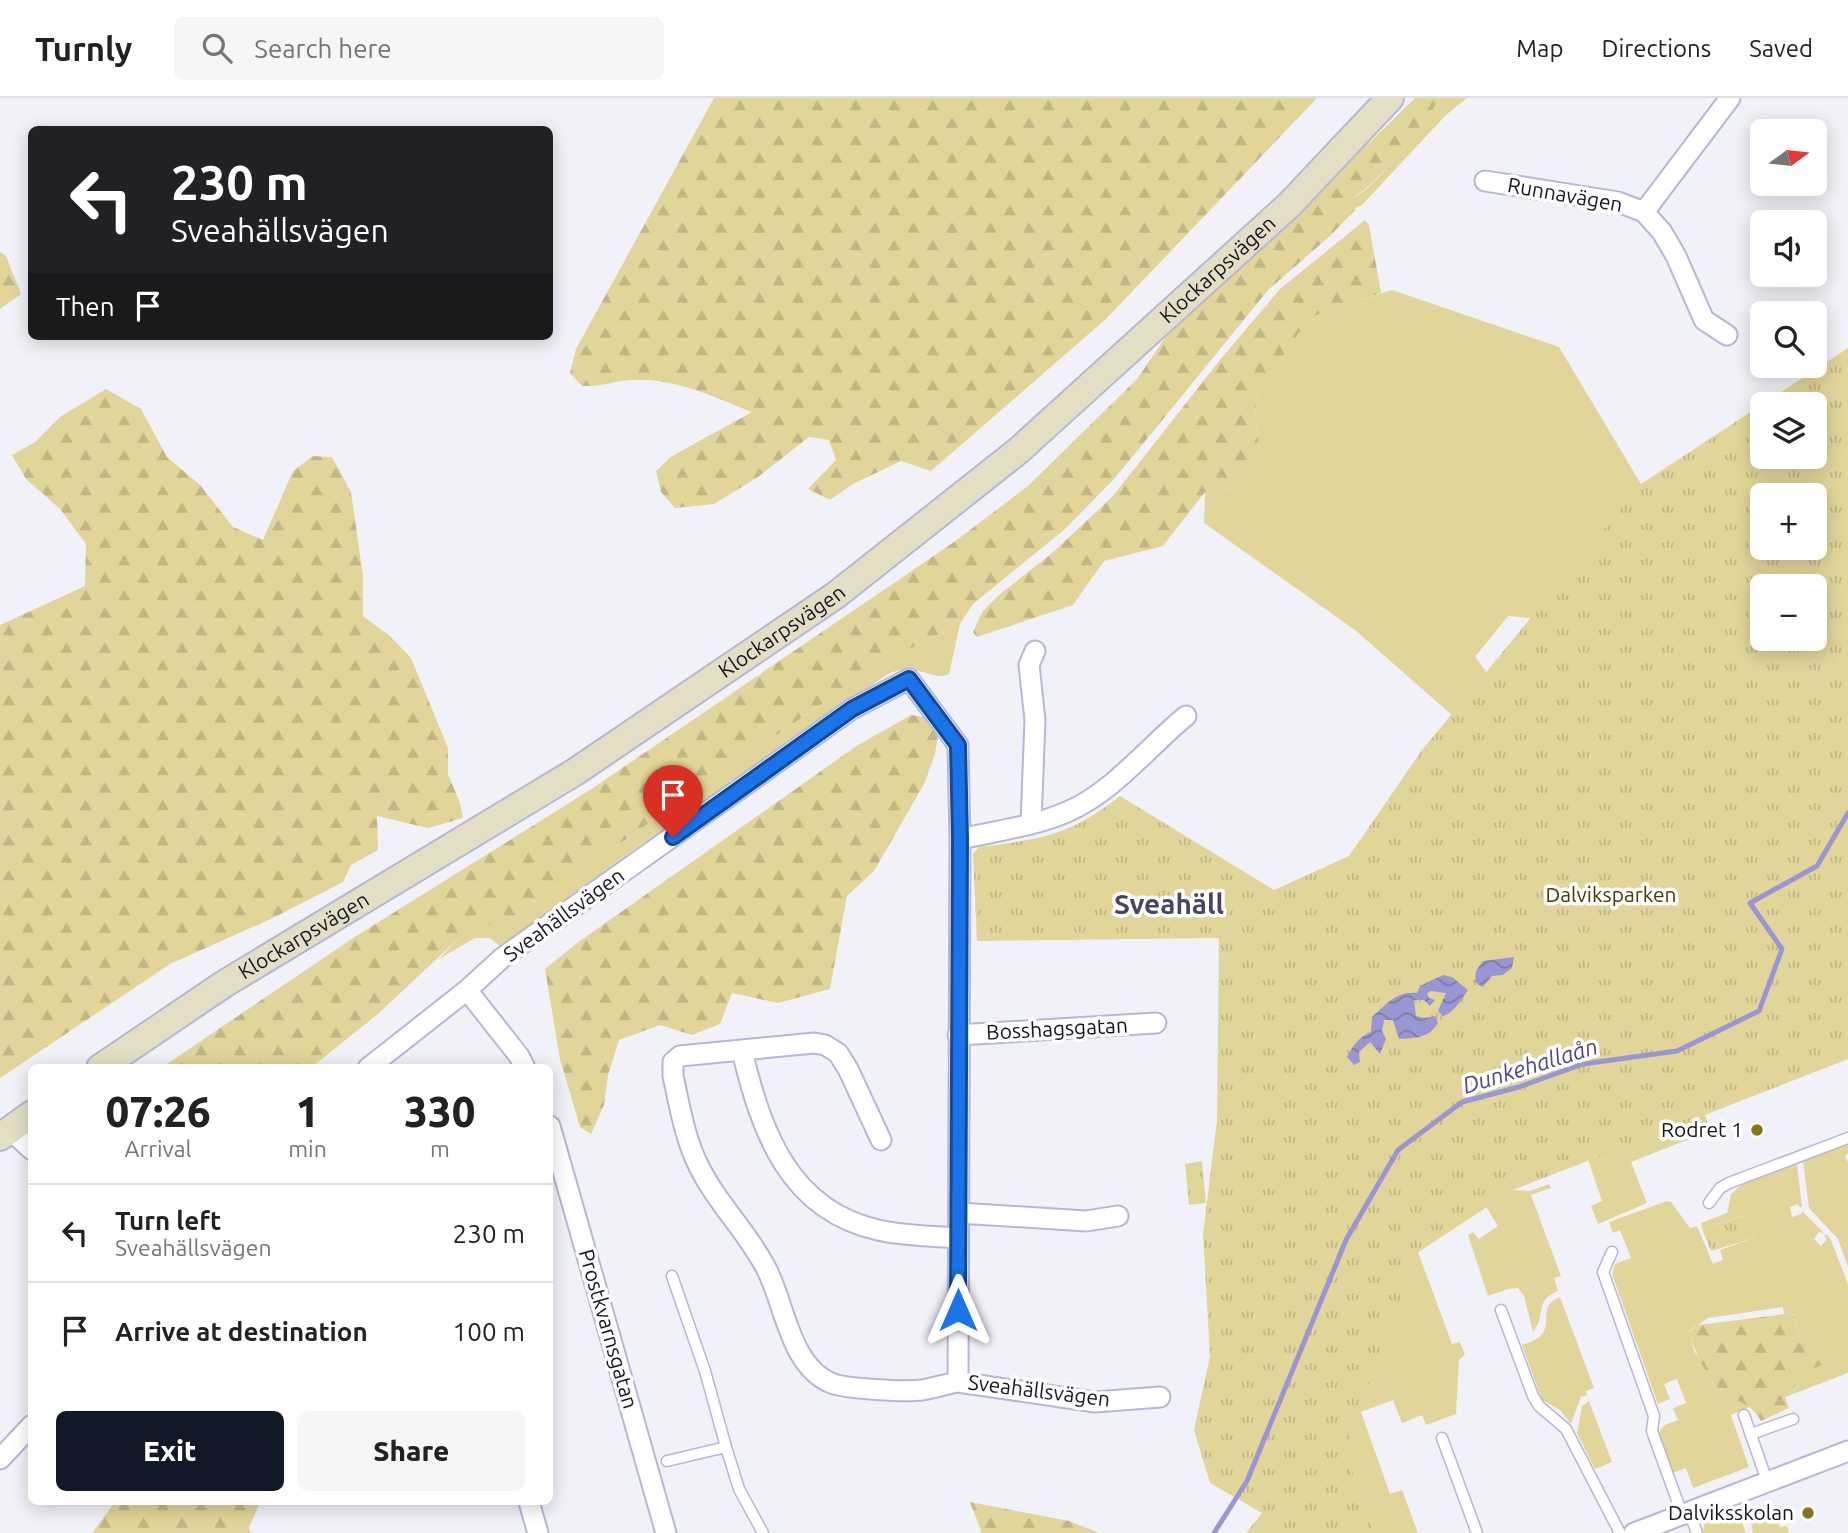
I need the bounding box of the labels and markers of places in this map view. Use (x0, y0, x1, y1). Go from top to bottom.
pin (643, 765, 703, 837)
place label: Rodret 1 (1661, 1117, 1743, 1141)
marker: Rodret 1 (1749, 1122, 1765, 1138)
place label: Dalviksskolan (1668, 1500, 1794, 1524)
marker: Dalviksskolan (1800, 1505, 1816, 1521)

